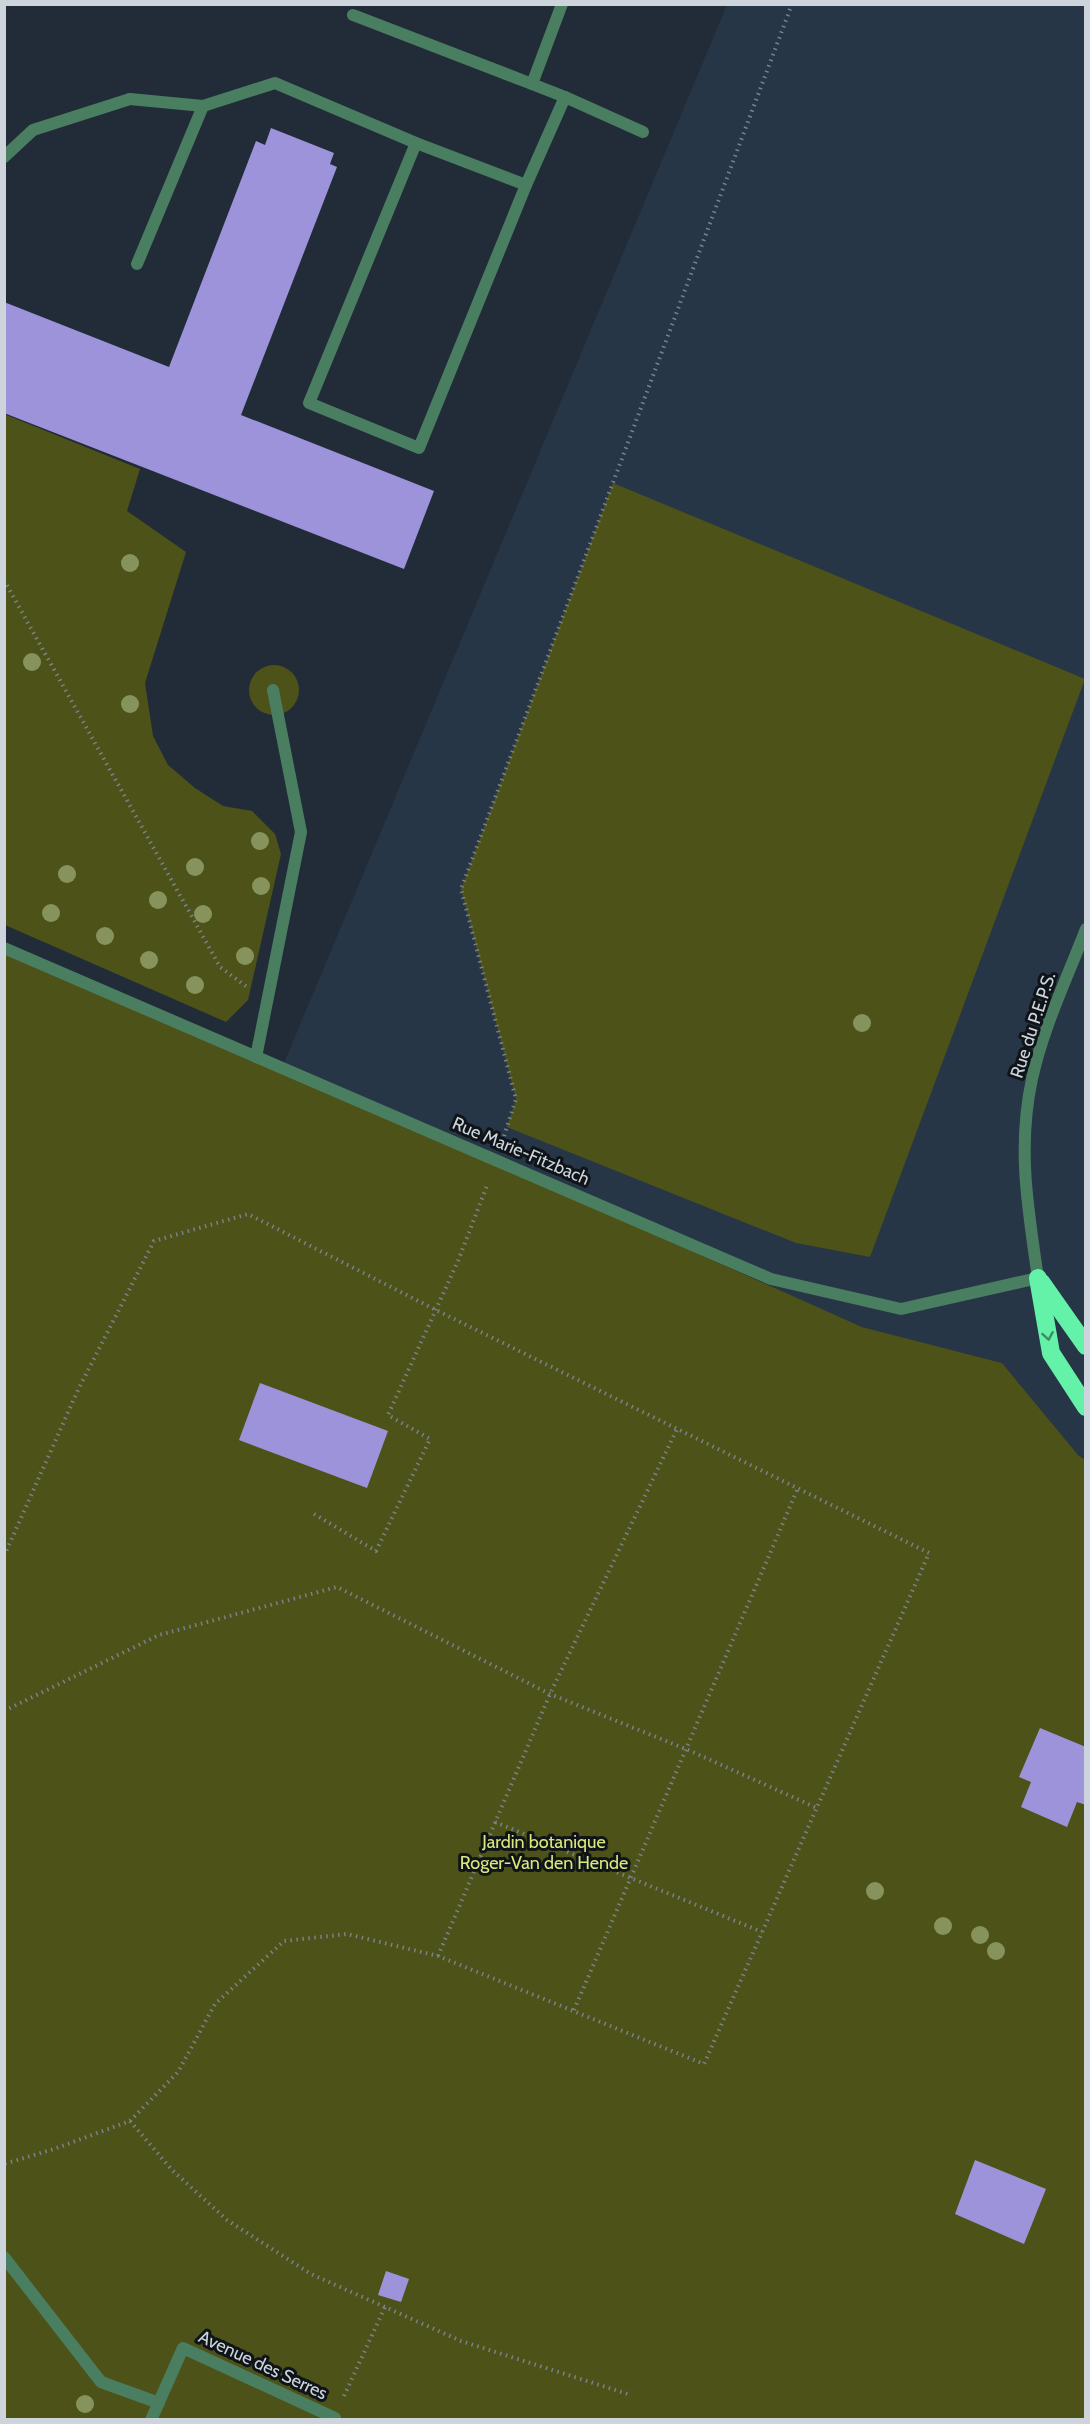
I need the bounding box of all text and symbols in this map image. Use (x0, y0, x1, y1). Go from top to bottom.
street label: Rue du P.E.P.S. (1006, 969, 1060, 1081)
street label: Rue Marie-Fitzbach (449, 1112, 593, 1190)
one-way arrow (1041, 1330, 1054, 1340)
park label: Jardin botanique Roger-Van den Hende (460, 1831, 628, 1874)
street label: Avenue des Serres (195, 2326, 331, 2404)

